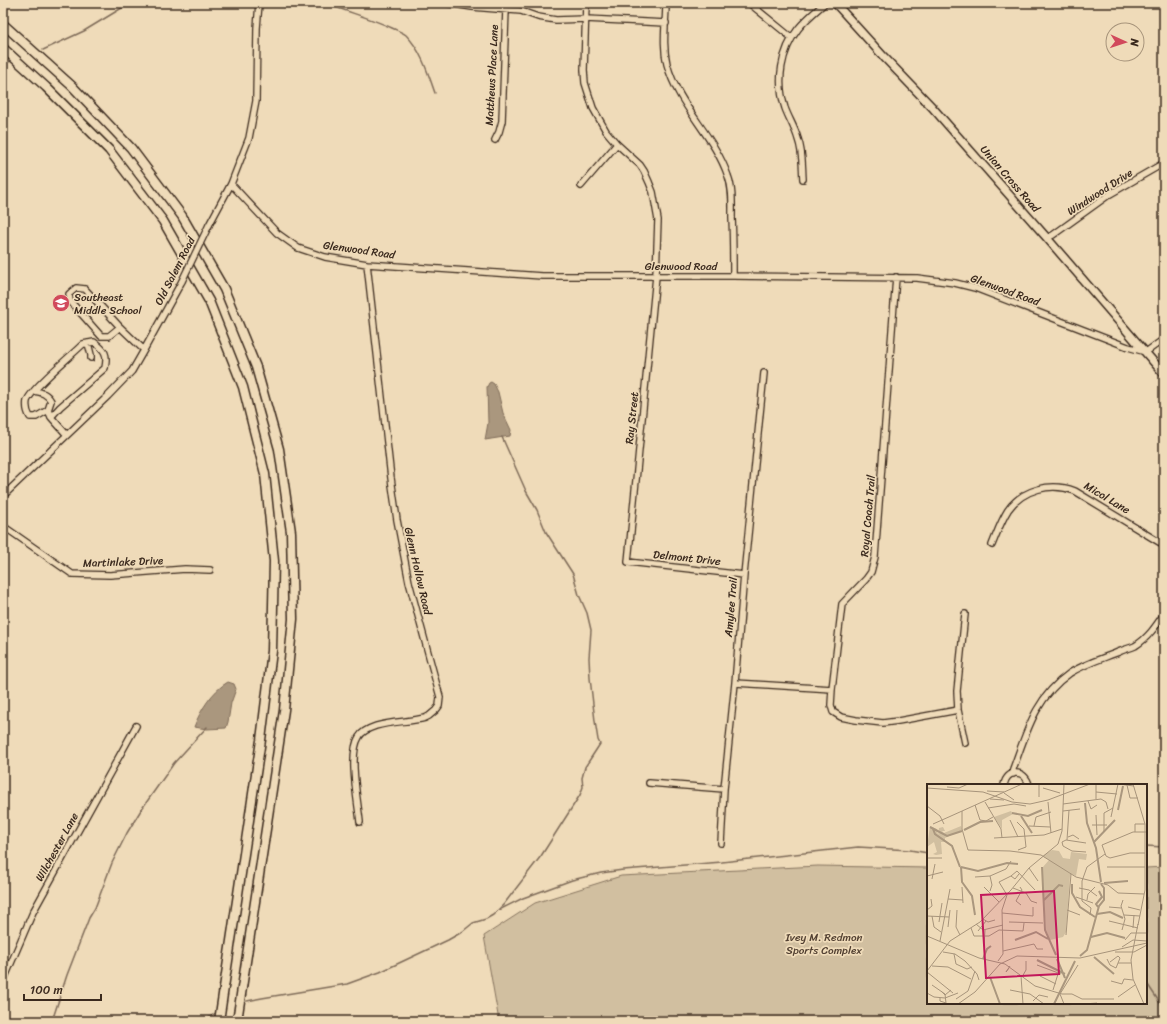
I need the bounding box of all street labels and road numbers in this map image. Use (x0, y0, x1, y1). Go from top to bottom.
street label: Matthews Place Lane (480, 23, 504, 126)
street label: Union Cross Road (975, 141, 1046, 218)
street label: Windwood Drive (1063, 163, 1137, 221)
street label: Old Salem Road (150, 232, 201, 309)
street label: Glenwood Road (322, 236, 397, 265)
street label: Glenwood Road (645, 257, 718, 276)
street label: Glenwood Road (968, 269, 1043, 312)
street label: Ray Street (620, 391, 644, 445)
street label: Royal Coach Trail (855, 473, 881, 558)
street label: Micol Lane (1080, 477, 1134, 520)
street label: Glenn Hollow Road (399, 525, 438, 618)
street label: Delmont Drive (652, 545, 722, 571)
street label: Martinlake Drive (82, 551, 164, 573)
street label: Amylee Trail (719, 575, 743, 639)
street label: Wilchester Lane (30, 809, 84, 885)

